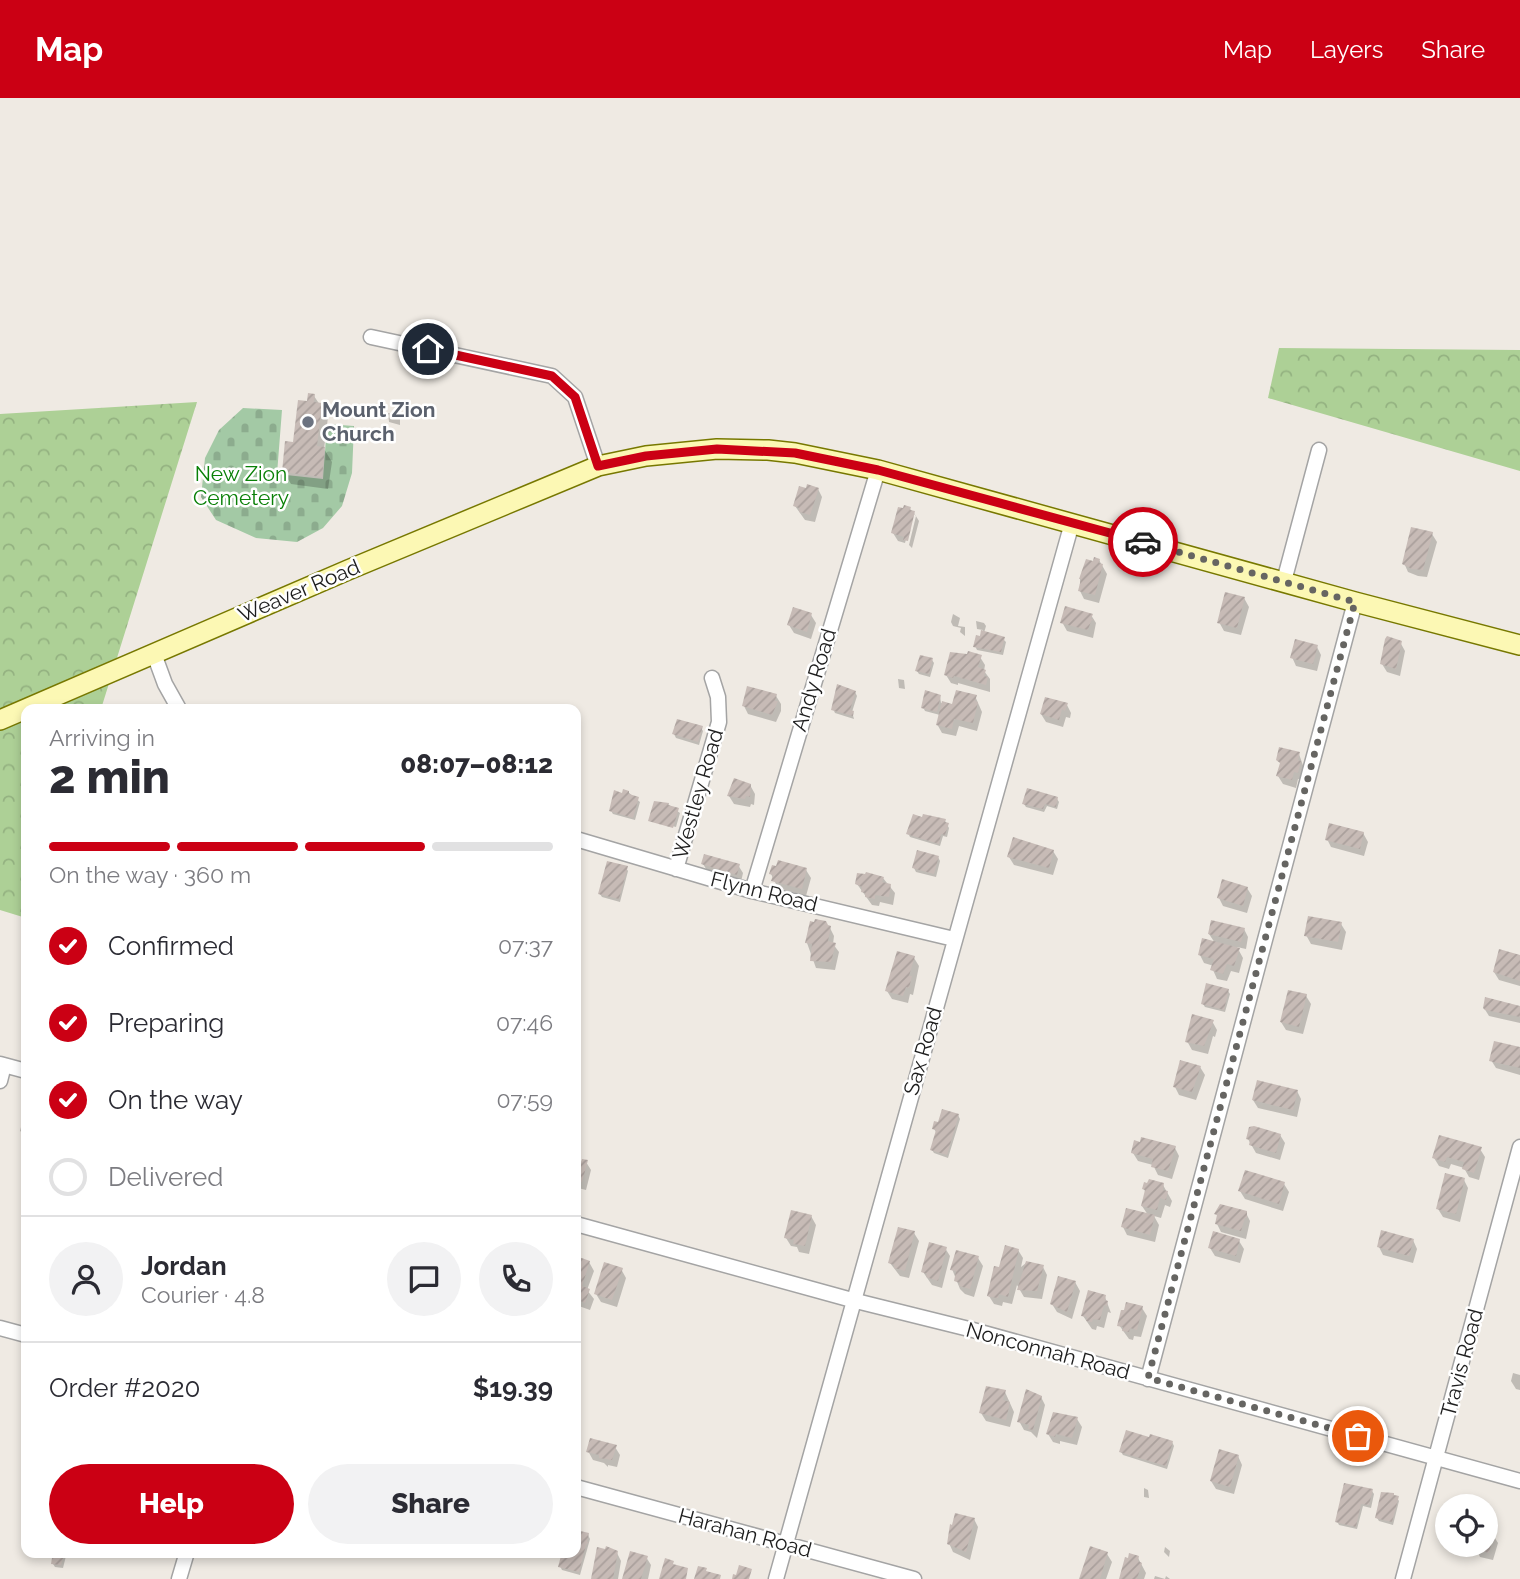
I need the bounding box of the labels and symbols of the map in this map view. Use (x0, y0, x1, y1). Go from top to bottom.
pin (398, 319, 458, 379)
place label: Mount Zion Church (322, 397, 435, 446)
marker: Mount Zion Church (300, 414, 316, 430)
park label: New Zion Cemetery (193, 461, 289, 510)
courier (1108, 507, 1178, 577)
street label: Weaver Road (234, 554, 363, 627)
street label: Andy Road (786, 625, 841, 734)
street label: Westley Road (667, 726, 728, 862)
street label: Flynn Road (708, 866, 820, 917)
street label: Sax Road (898, 1004, 947, 1098)
street label: Travis Road (1435, 1306, 1488, 1420)
street label: Nonconnah Road (963, 1317, 1133, 1384)
pin (1328, 1406, 1388, 1466)
street label: Harahan Road (676, 1503, 815, 1562)

